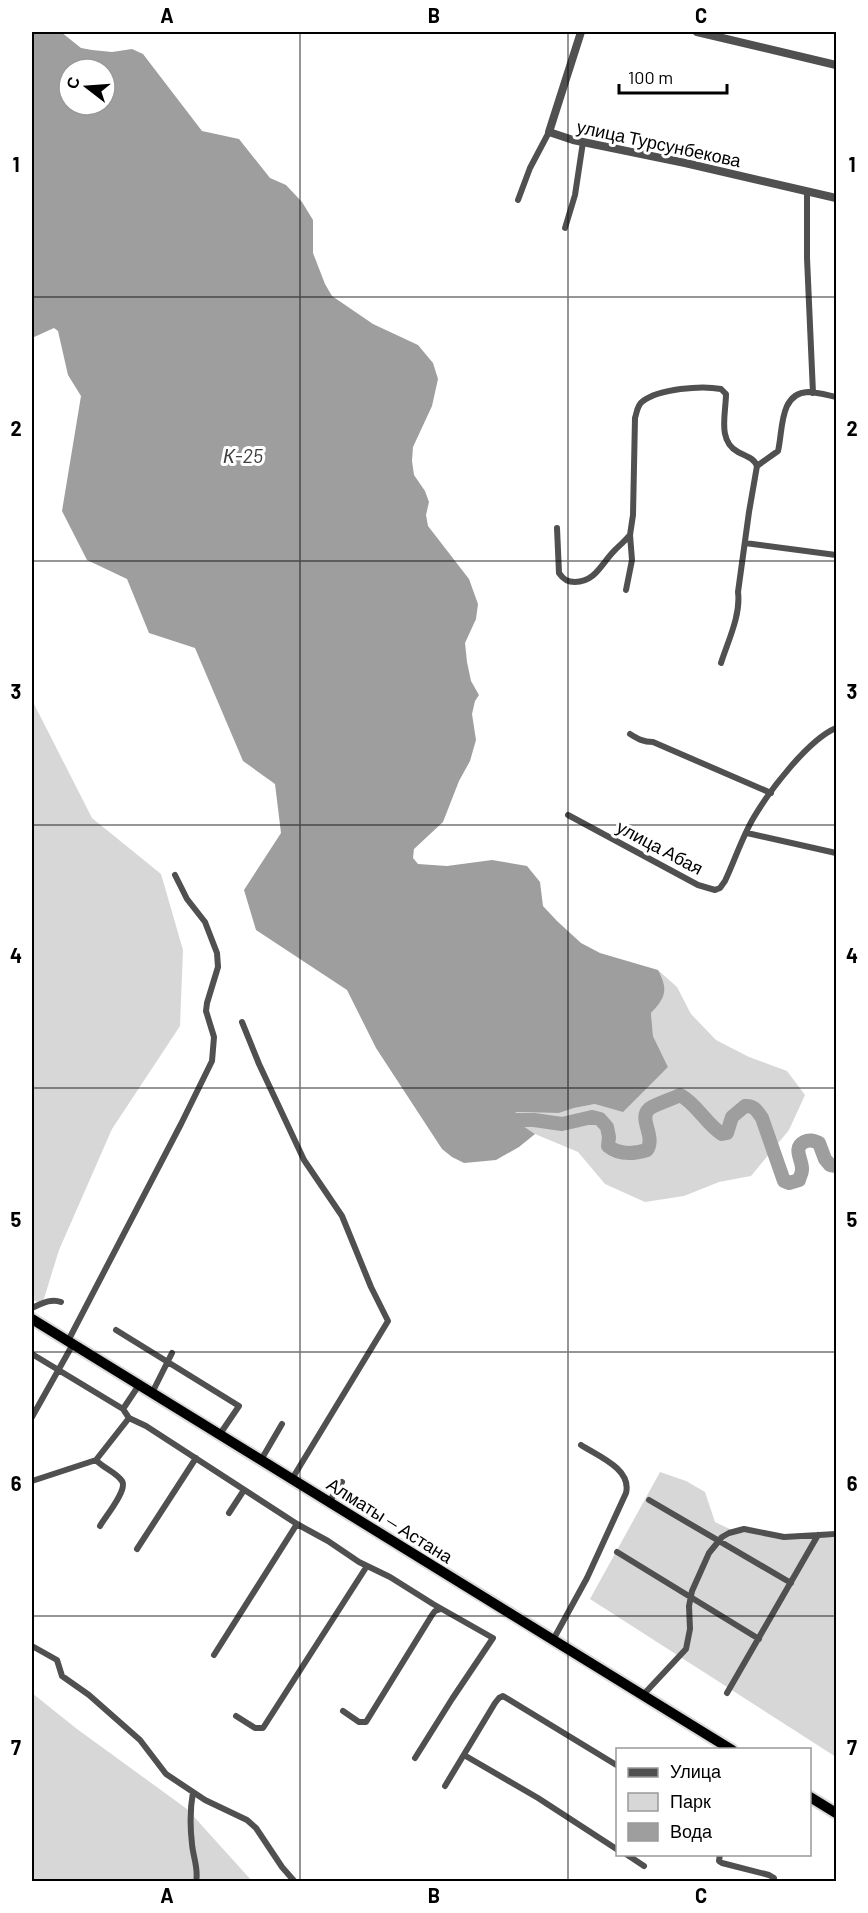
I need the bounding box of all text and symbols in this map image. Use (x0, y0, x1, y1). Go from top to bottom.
text: A (160, 3, 174, 27)
text: B (428, 3, 440, 27)
text: C (695, 3, 707, 27)
north arrow (57, 57, 117, 117)
scale bar (619, 57, 727, 95)
text: 100 m (628, 66, 673, 88)
text: С (61, 74, 83, 91)
street label: улица Турсунбекова (575, 115, 744, 171)
text: 1 (12, 152, 20, 176)
text: 1 (848, 152, 856, 176)
text: 2 (10, 416, 22, 440)
text: 2 (846, 416, 858, 440)
water label: К-25 (223, 443, 263, 467)
text: 3 (11, 679, 21, 703)
text: 3 (847, 679, 857, 703)
street label: улица Абая (613, 815, 707, 879)
text: 4 (10, 943, 22, 967)
text: 4 (846, 943, 858, 967)
text: 5 (11, 1207, 22, 1231)
text: 5 (847, 1207, 858, 1231)
text: 6 (11, 1471, 22, 1495)
text: 6 (847, 1471, 858, 1495)
street label: Алматы — Астана (323, 1472, 458, 1568)
text: 7 (11, 1735, 21, 1759)
text: 7 (847, 1735, 857, 1759)
legend (616, 1748, 811, 1856)
text: Улица (670, 1760, 722, 1782)
text: Парк (670, 1790, 711, 1812)
text: Вода (670, 1820, 713, 1842)
text: A (160, 1883, 174, 1907)
text: B (428, 1883, 440, 1907)
text: C (695, 1883, 707, 1907)

